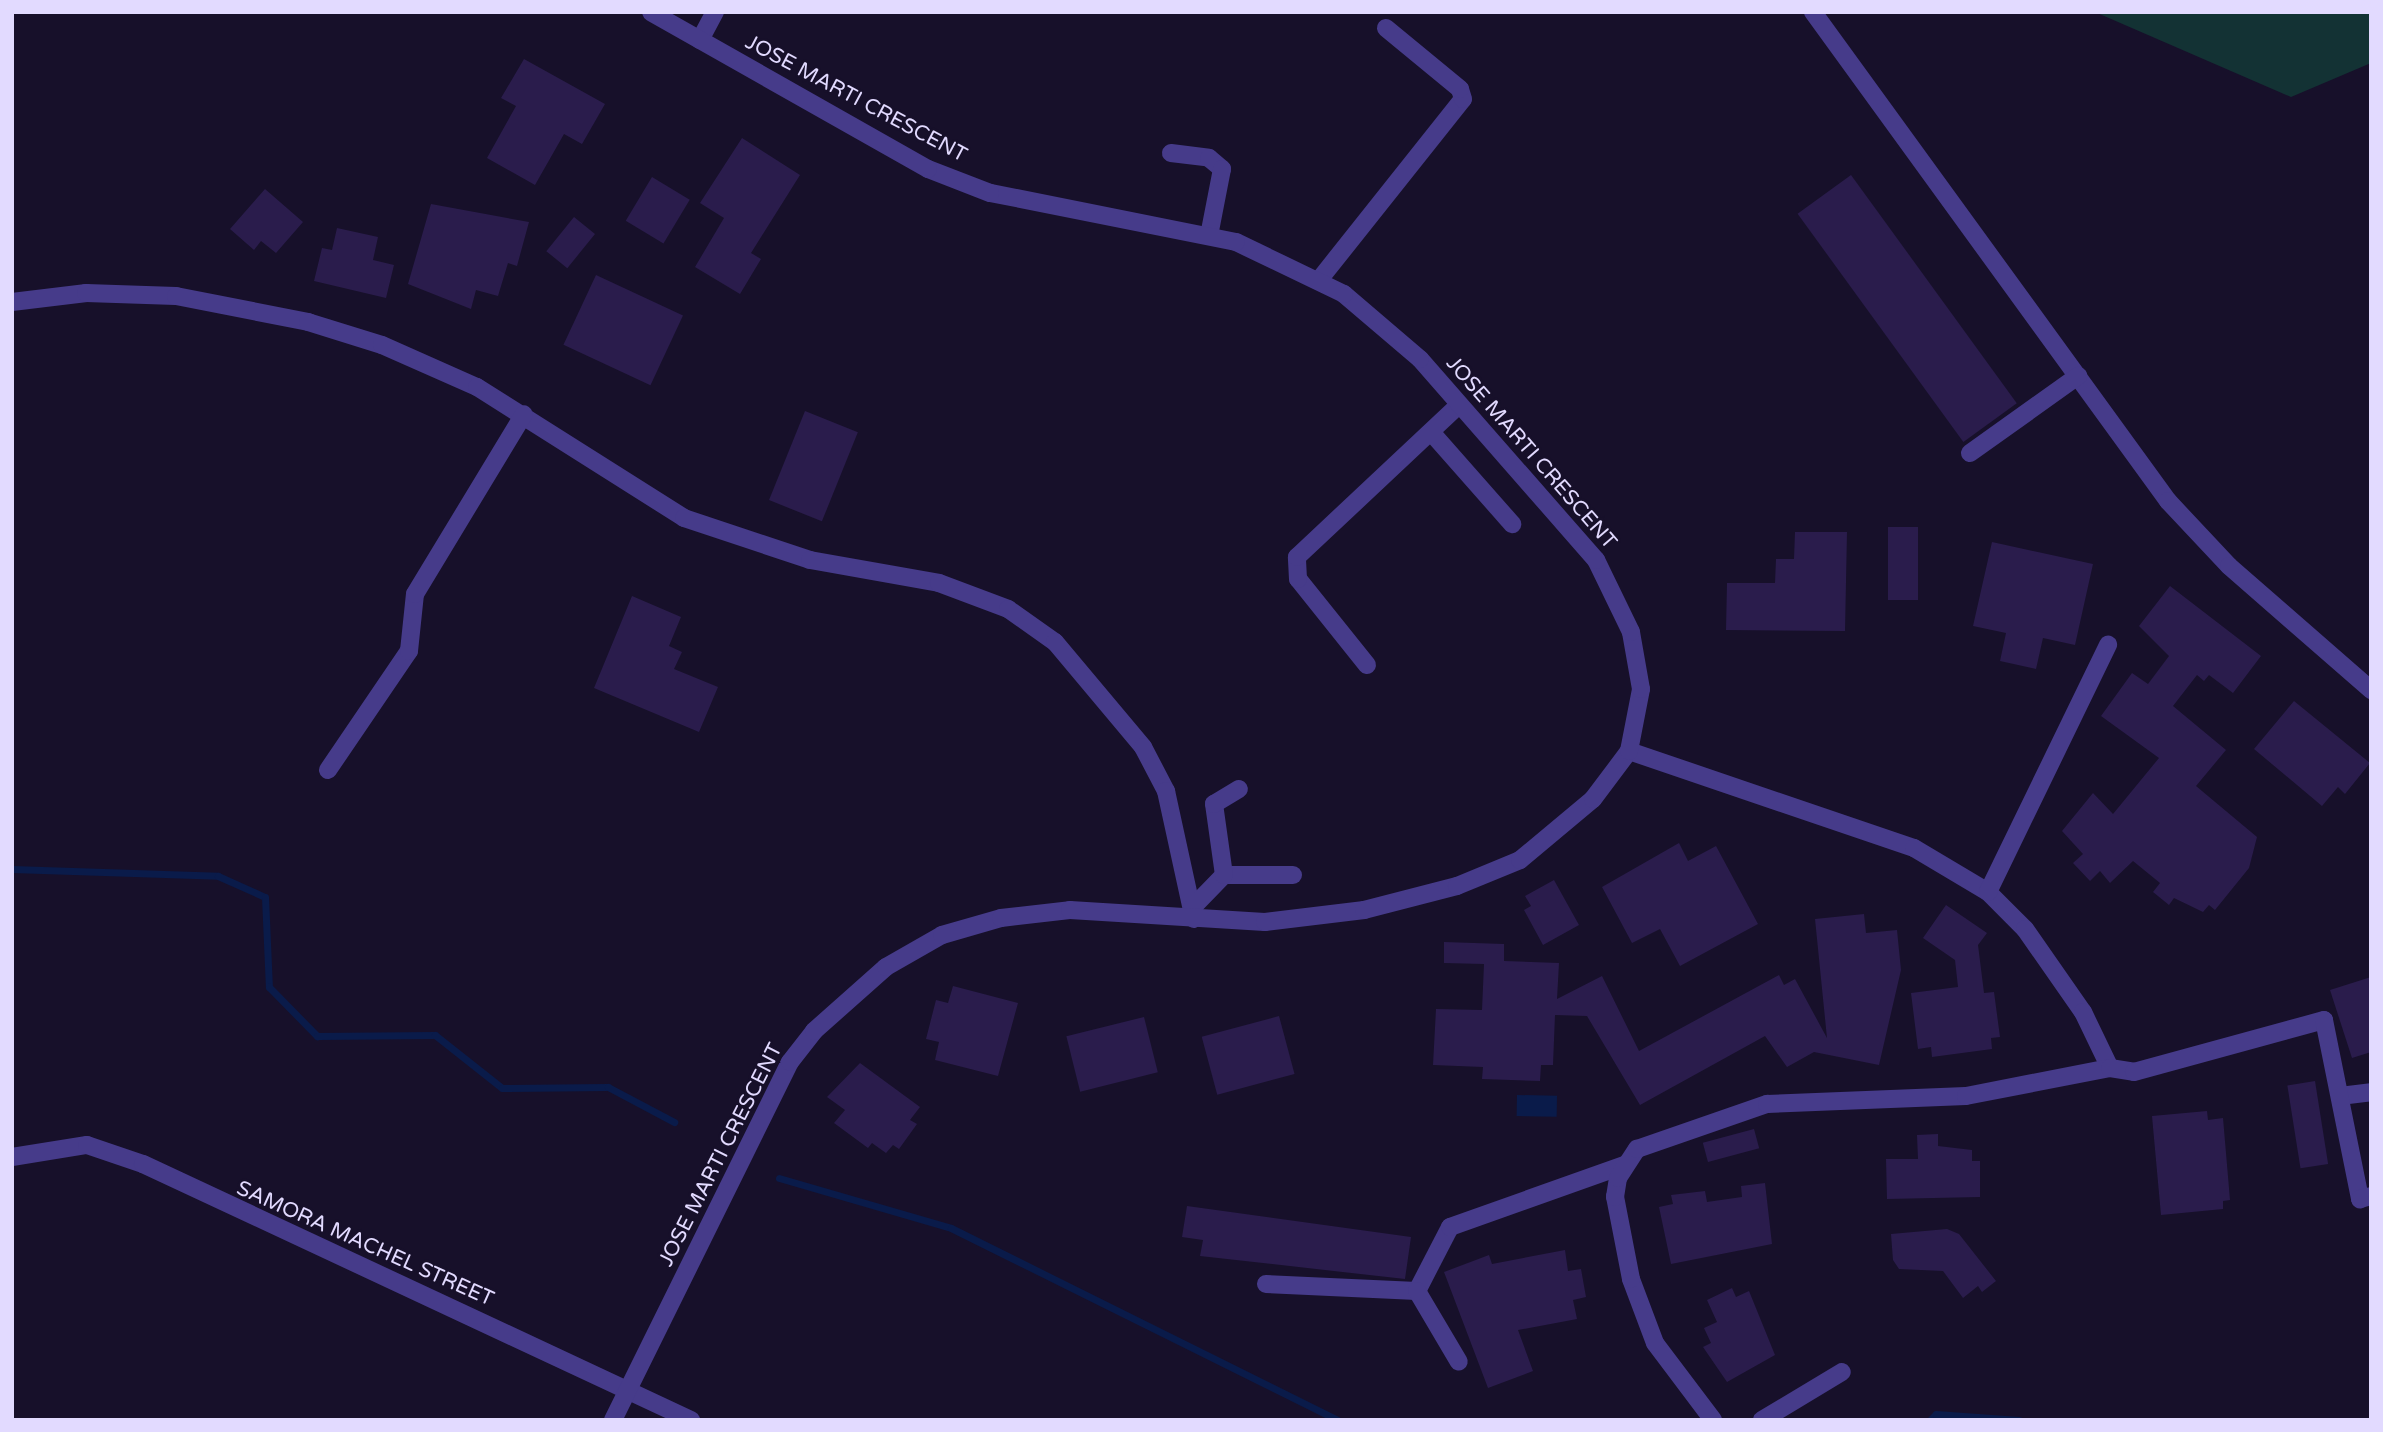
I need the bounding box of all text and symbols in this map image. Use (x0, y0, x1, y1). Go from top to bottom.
street label: JOSE MARTI CRESCENT (741, 30, 971, 168)
street label: JOSE MARTI CRESCENT (1440, 351, 1622, 555)
street label: JOSE MARTI CRESCENT (654, 1039, 788, 1271)
street label: SAMORA MACHEL STREET (233, 1176, 497, 1312)

